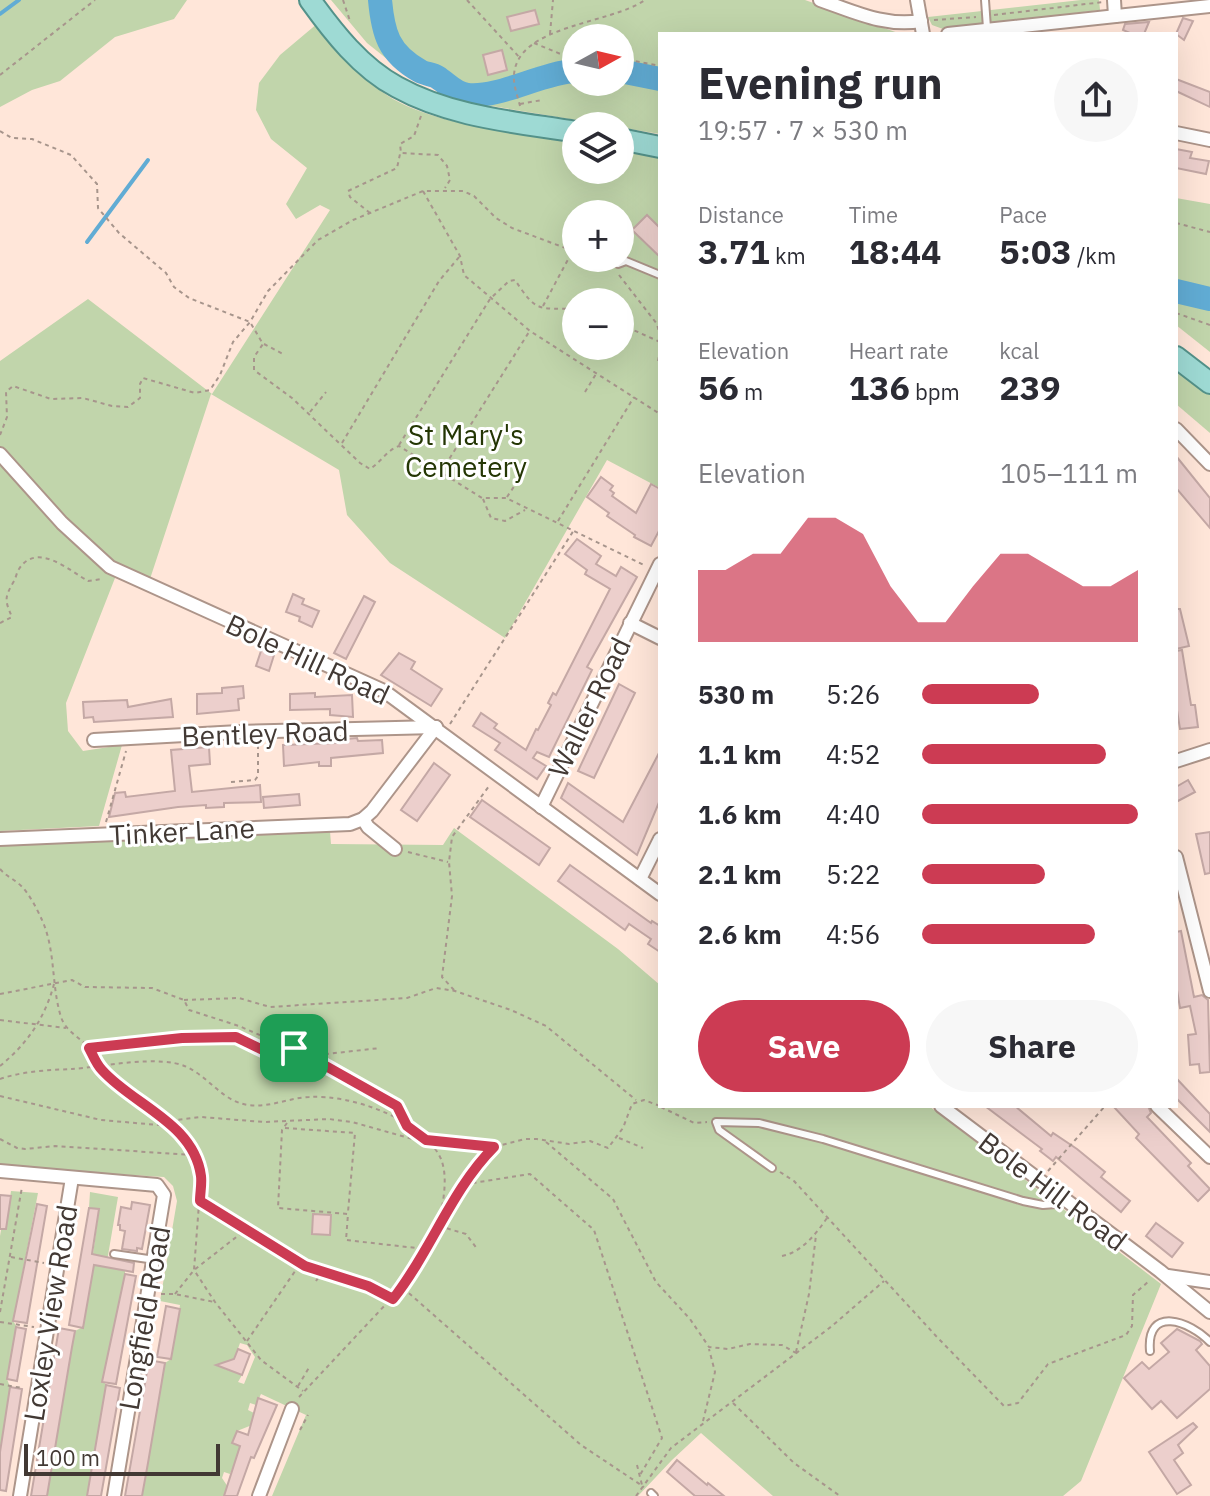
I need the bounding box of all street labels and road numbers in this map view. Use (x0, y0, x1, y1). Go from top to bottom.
street label: Bole Hill Road (220, 605, 396, 713)
street label: Waller Road (539, 631, 639, 783)
street label: Bentley Road (181, 712, 349, 754)
street label: Tinker Lane (108, 809, 256, 853)
street label: Bole Hill Road (971, 1123, 1135, 1259)
street label: Loxley View Road (15, 1202, 85, 1424)
street label: Longfield Road (110, 1223, 178, 1413)

